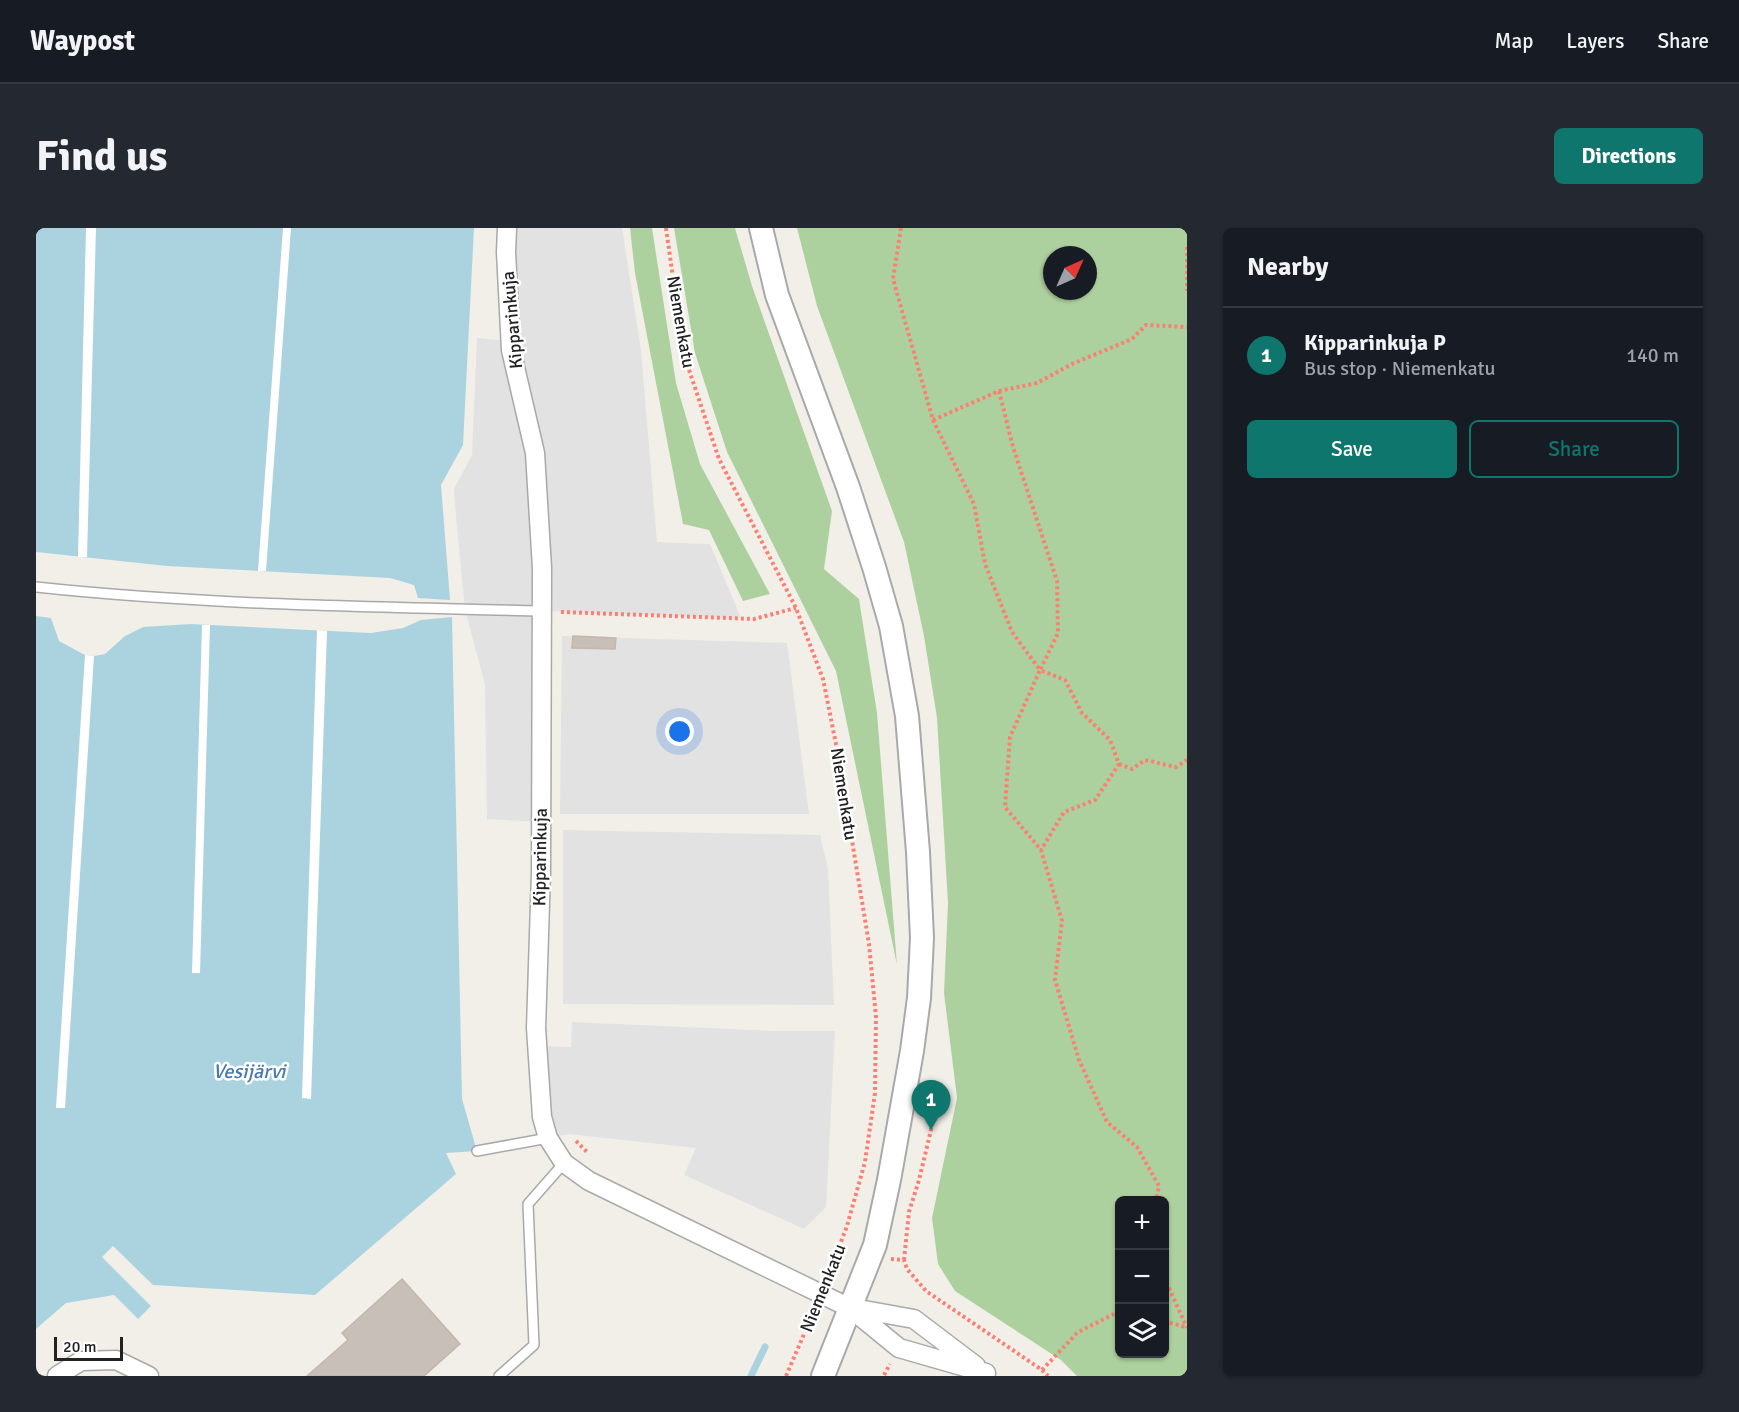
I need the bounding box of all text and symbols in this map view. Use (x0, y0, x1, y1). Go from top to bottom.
text: Waypost (30, 24, 135, 58)
text: Map (1495, 28, 1533, 54)
text: Layers (1566, 28, 1624, 54)
text: Share (1657, 28, 1709, 54)
button: Directions (1554, 128, 1703, 184)
text: Find us (36, 131, 167, 182)
north arrow (1043, 246, 1097, 300)
text: Nearby (1247, 251, 1328, 283)
street label: Kipparinkuja (497, 270, 527, 370)
street label: Niemenkatu (662, 274, 700, 370)
text: Kipparinkuja P (1304, 329, 1446, 356)
text: 1 (1261, 343, 1272, 368)
text: 140 m (1626, 343, 1679, 368)
text: Bus stop · Niemenkatu (1304, 356, 1495, 381)
button: Save (1247, 420, 1457, 478)
button: Share (1469, 420, 1679, 478)
your location (665, 717, 694, 746)
street label: Niemenkatu (826, 746, 862, 842)
street label: Kipparinkuja (528, 808, 552, 906)
water label: Vesijärvi (213, 1059, 287, 1084)
pin: 1 (912, 1080, 950, 1130)
map controls (1115, 1196, 1169, 1358)
button: + (1115, 1196, 1169, 1250)
street label: Niemenkatu (795, 1241, 851, 1335)
button: − (1115, 1250, 1169, 1304)
button: layers (1115, 1304, 1169, 1358)
scale bar (54, 1334, 123, 1362)
text: 20 m (63, 1337, 97, 1357)

